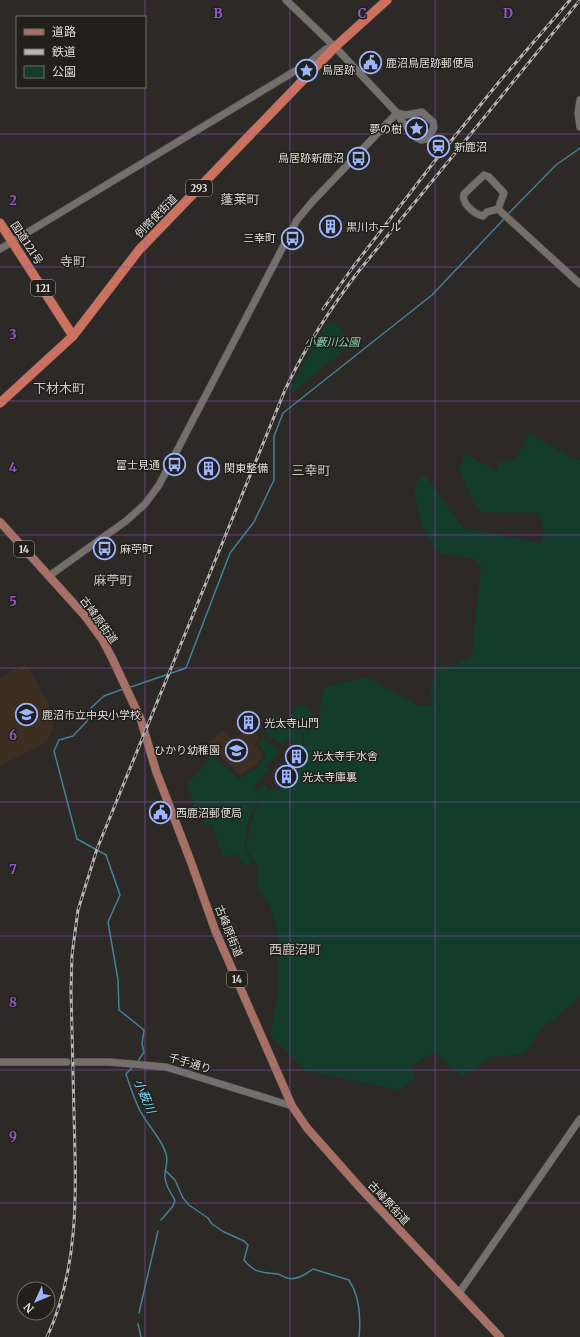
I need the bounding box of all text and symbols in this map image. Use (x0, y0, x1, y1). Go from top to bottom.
text: B (213, 5, 223, 22)
text: C (358, 5, 367, 22)
text: D (503, 5, 513, 22)
legend (16, 16, 146, 88)
text: 道路 (52, 24, 76, 39)
text: 鉄道 (52, 44, 76, 59)
public building icon: 鹿沼鳥居跡郵便局 (358, 50, 384, 76)
place label: 鹿沼鳥居跡郵便局 (386, 56, 474, 70)
place icon: 鳥居跡 (293, 57, 319, 83)
place label: 鳥居跡 (322, 63, 355, 77)
text: 公園 (52, 64, 76, 79)
place icon: 夢の樹 (404, 116, 430, 142)
place label: 夢の樹 (369, 122, 402, 136)
station icon: 新鹿沼 (425, 134, 451, 160)
place label: 新鹿沼 (454, 140, 487, 154)
bus stop icon: 鳥居跡新鹿沼 (346, 145, 372, 171)
place label: 鳥居跡新鹿沼 (278, 151, 344, 165)
road number: 293 (186, 180, 212, 196)
street label: 例幣使街道 (132, 191, 180, 241)
district label: 蓬莱町 (220, 191, 260, 208)
text: 2 (9, 192, 17, 209)
building icon: 黒川ホール (317, 214, 343, 240)
street label: 国道121号 (8, 219, 46, 267)
place label: 黒川ホール (346, 220, 401, 234)
bus stop icon: 三幸町 (279, 225, 305, 251)
place label: 三幸町 (243, 231, 276, 245)
district label: 寺町 (60, 253, 86, 270)
road number: 121 (31, 280, 55, 296)
text: 3 (9, 326, 17, 343)
park label: 小藪川公園 (305, 335, 361, 349)
district label: 下材木町 (33, 380, 85, 397)
bus stop icon: 富士見通 (162, 452, 188, 478)
building icon: 関東整備 (195, 455, 221, 481)
place label: 富士見通 (116, 458, 160, 472)
text: 4 (9, 459, 18, 476)
place label: 関東整備 (224, 461, 268, 475)
district label: 三幸町 (291, 462, 331, 479)
bus stop icon: 麻苧町 (91, 536, 117, 562)
road number: 14 (14, 541, 34, 557)
place label: 麻苧町 (120, 542, 153, 556)
district label: 麻苧町 (93, 572, 133, 589)
text: 5 (9, 593, 17, 610)
street label: 古峰原街道 (77, 594, 121, 646)
school or university icon: 鹿沼市立中央小学校 (13, 702, 39, 728)
place label: 鹿沼市立中央小学校 (42, 708, 141, 722)
building icon: 光太寺山門 (235, 710, 261, 736)
place label: 光太寺山門 (264, 716, 319, 730)
text: 6 (9, 727, 17, 744)
school or university icon: ひかり幼稚園 (223, 737, 249, 763)
place label: ひかり幼稚園 (154, 743, 220, 757)
building icon: 光太寺手水舎 (284, 743, 310, 769)
place label: 光太寺手水舎 (312, 749, 378, 763)
building icon: 光太寺庫裏 (273, 764, 299, 790)
place label: 光太寺庫裏 (302, 770, 357, 784)
public building icon: 西鹿沼郵便局 (148, 800, 174, 826)
place label: 西鹿沼郵便局 (176, 806, 242, 820)
text: 7 (9, 861, 17, 878)
street label: 古峰原街道 (212, 903, 246, 959)
district label: 西鹿沼町 (269, 941, 321, 958)
road number: 14 (227, 971, 247, 987)
text: 8 (9, 994, 17, 1011)
street label: 千手通り (167, 1050, 213, 1076)
water label: 小薮川 (131, 1076, 160, 1117)
text: 9 (9, 1128, 17, 1145)
street label: 古峰原街道 (365, 1178, 413, 1228)
north arrow (16, 1281, 56, 1321)
text: N (21, 1300, 37, 1316)

